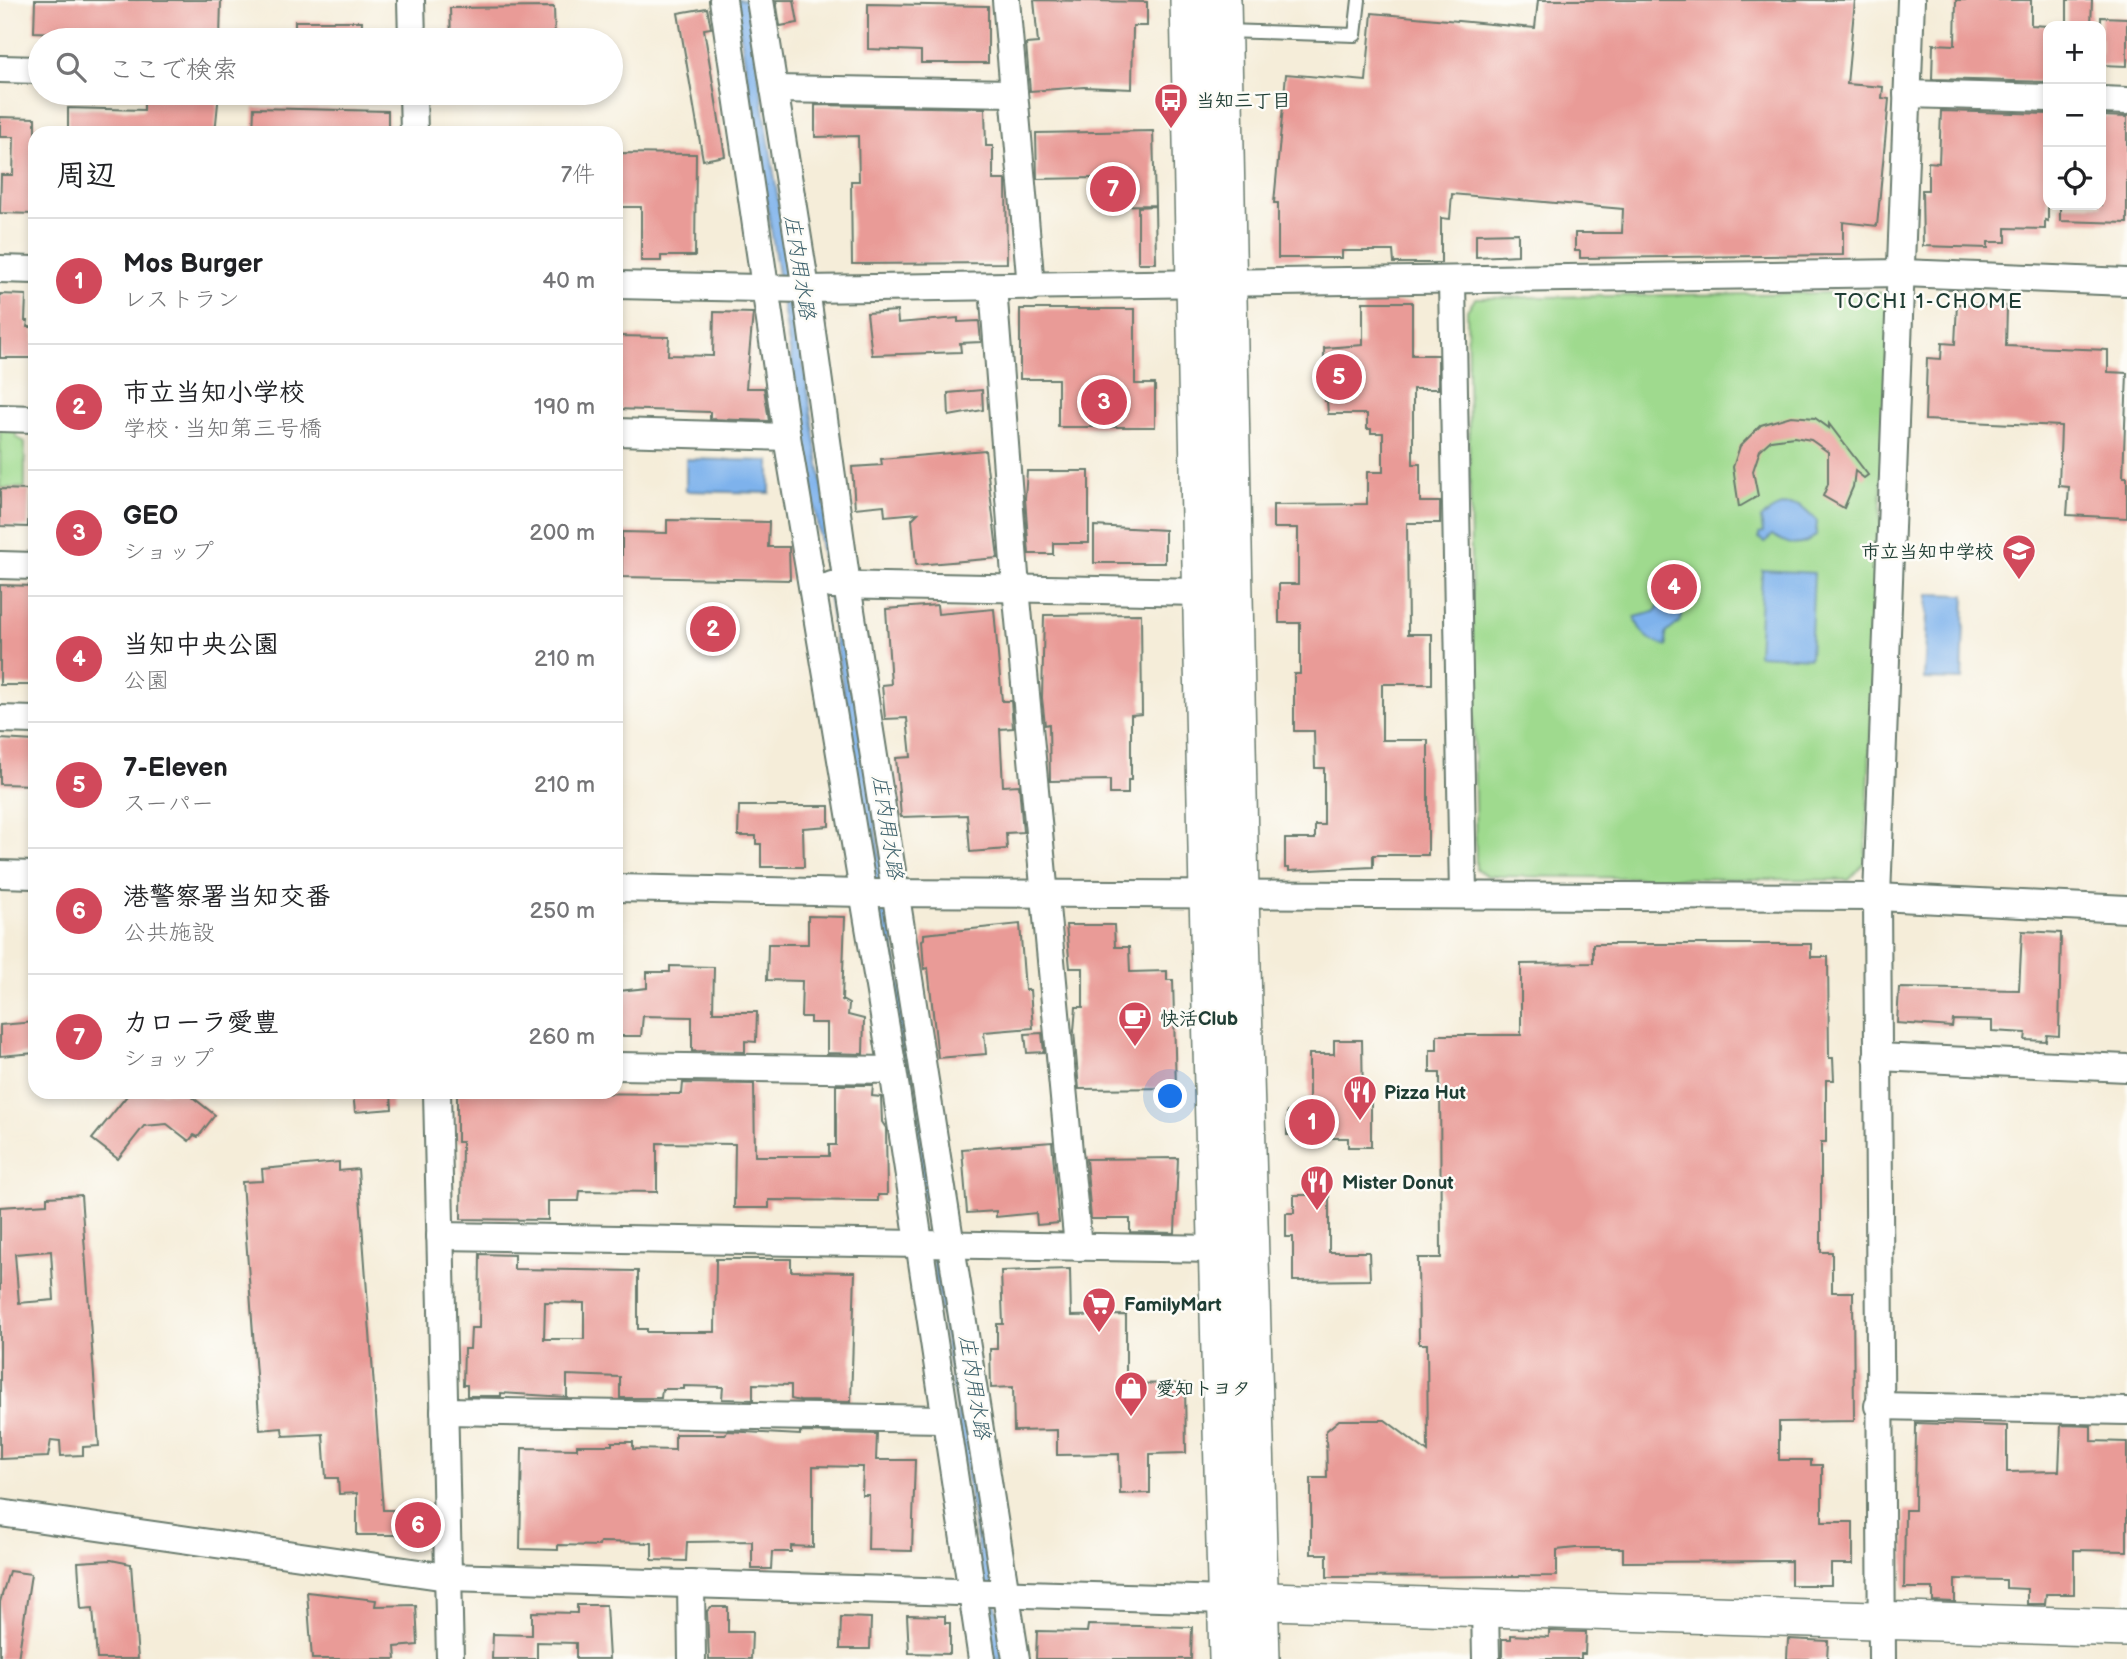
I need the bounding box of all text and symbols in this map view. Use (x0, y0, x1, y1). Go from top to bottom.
map controls (2043, 21, 2106, 210)
button: + (2043, 21, 2106, 84)
search box (28, 28, 623, 105)
icon: search (52, 48, 90, 86)
text: ここで検索 (108, 55, 238, 86)
bus stop icon: 当知三丁目 (1152, 81, 1190, 130)
button: − (2043, 84, 2106, 147)
place label: 当知三丁目 (1196, 90, 1291, 113)
button: locate (2043, 147, 2106, 210)
text: 周辺 (56, 158, 116, 194)
text: 7件 (561, 161, 595, 189)
pin: 7 (1090, 163, 1136, 215)
water label: 庄内用水路 (779, 213, 820, 322)
text: Mos Burger (123, 249, 263, 280)
text: 1 (74, 267, 84, 295)
text: 40 m (542, 267, 595, 295)
text: レストラン (123, 286, 240, 314)
district label: TOCHI 1-CHOME (1834, 289, 2024, 314)
pin: 5 (1316, 351, 1362, 403)
pin: 3 (1081, 376, 1127, 428)
text: 市立当知小学校 (123, 378, 305, 409)
text: 2 (72, 393, 86, 421)
text: 190 m (534, 393, 595, 421)
text: 学校 · 当知第三号橋 (123, 415, 322, 443)
text: GEO (123, 501, 178, 532)
text: 3 (72, 519, 86, 547)
text: 200 m (529, 519, 595, 547)
school or university icon: 市立当知中学校 (2000, 532, 2038, 581)
text: ショップ (123, 538, 214, 566)
place label: 市立当知中学校 (1861, 541, 1994, 564)
pin: 4 (1651, 561, 1697, 613)
pin: 2 (690, 603, 736, 655)
text: 当知中央公園 (123, 630, 279, 661)
text: 4 (72, 645, 86, 673)
text: 210 m (534, 645, 595, 673)
text: 公園 (123, 667, 169, 695)
text: 7-Eleven (123, 753, 228, 784)
text: 5 (72, 771, 86, 799)
text: 210 m (534, 771, 595, 799)
water label: 庄内用水路 (867, 773, 908, 882)
text: スーパー (123, 790, 214, 818)
text: 港警察署当知交番 (123, 882, 331, 913)
text: 6 (72, 897, 86, 925)
text: 250 m (529, 897, 595, 925)
text: 公共施設 (123, 919, 215, 947)
cafe icon: 快活Club (1116, 999, 1154, 1048)
text: カローラ愛豊 (123, 1008, 279, 1039)
place label: 快活Club (1160, 1008, 1238, 1031)
text: 7 (73, 1023, 85, 1051)
text: 260 m (529, 1023, 595, 1051)
text: ショップ (123, 1045, 214, 1073)
restaurant icon: Pizza Hut (1341, 1073, 1379, 1122)
your location (1153, 1079, 1187, 1113)
place label: Pizza Hut (1384, 1082, 1467, 1105)
pin: 1 (1289, 1096, 1335, 1148)
restaurant icon: Mister Donut (1298, 1163, 1336, 1212)
place label: Mister Donut (1342, 1172, 1454, 1195)
supermarket icon: FamilyMart (1080, 1285, 1118, 1334)
place label: FamilyMart (1124, 1294, 1222, 1317)
water label: 庄内用水路 (954, 1333, 995, 1442)
shop icon: 愛知トヨタ (1112, 1369, 1150, 1418)
place label: 愛知トヨタ (1156, 1378, 1251, 1401)
pin: 6 (395, 1499, 441, 1551)

